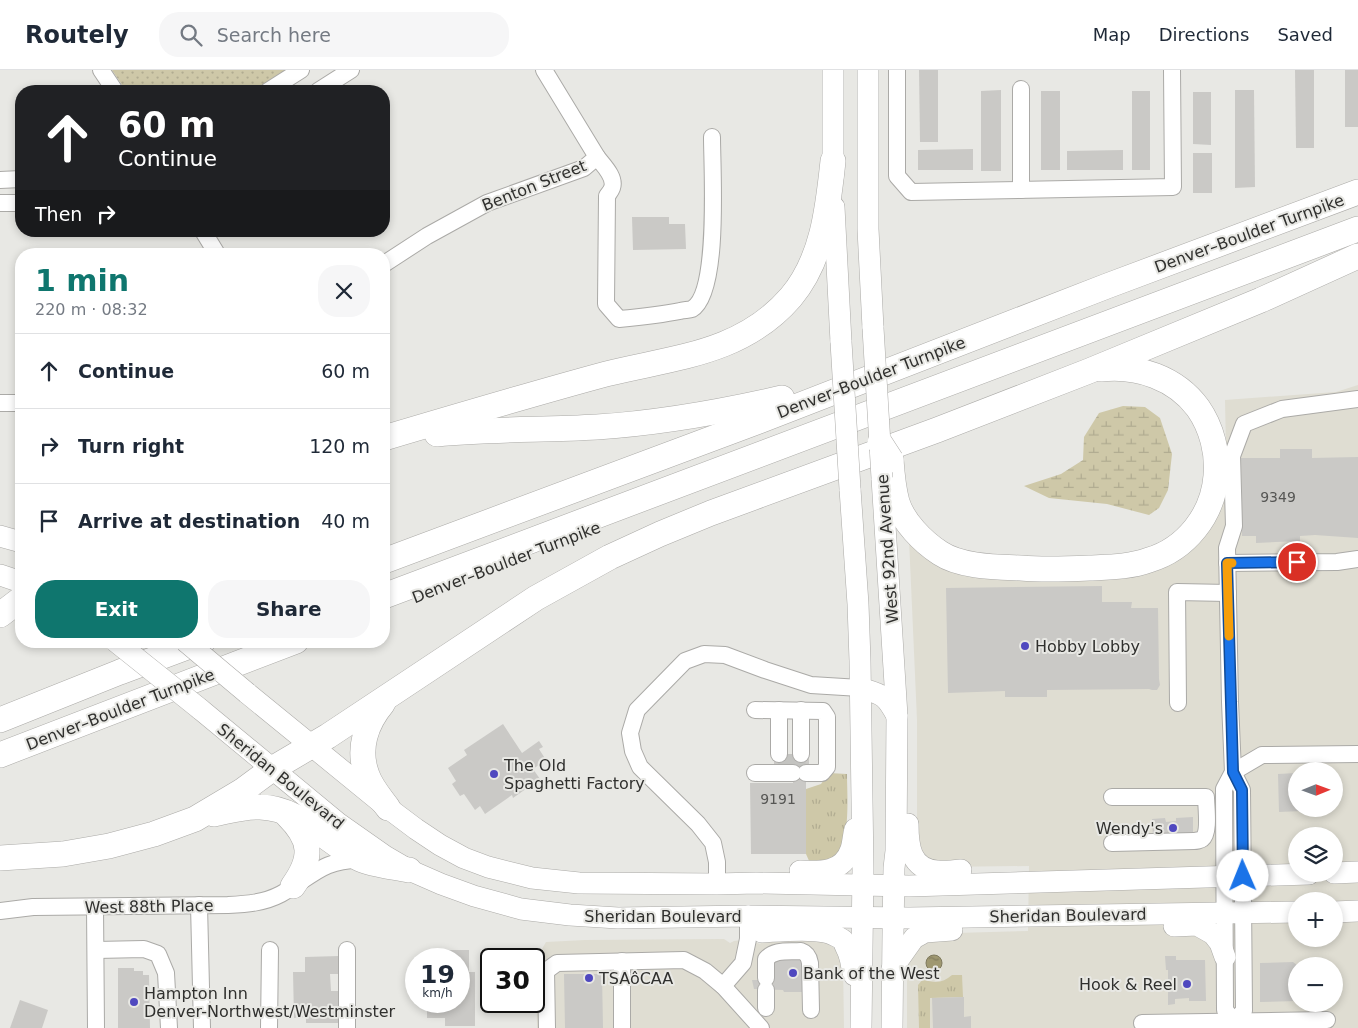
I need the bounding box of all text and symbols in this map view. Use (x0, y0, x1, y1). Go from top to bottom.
search box (159, 12, 509, 57)
text: Routely (25, 21, 129, 49)
icon: search (177, 21, 205, 49)
text: Search here (217, 24, 331, 46)
text: Map (1093, 24, 1131, 45)
text: Directions (1159, 24, 1249, 45)
text: Saved (1277, 24, 1333, 45)
icon: ahead (35, 105, 100, 170)
text: 60 m (118, 105, 215, 145)
text: Continue (118, 146, 217, 171)
street label: Benton Street (479, 156, 589, 215)
street label: Denver–Boulder Turnpike (1152, 190, 1347, 277)
icon: right (92, 200, 120, 228)
text: Then (35, 203, 82, 225)
text: 1 min (35, 263, 129, 298)
button: close (318, 265, 370, 317)
text: 220 m · 08:32 (35, 300, 148, 319)
street label: Denver–Boulder Turnpike (774, 333, 968, 422)
icon: ahead (35, 357, 63, 385)
text: Continue (78, 360, 174, 382)
text: 60 m (321, 360, 370, 382)
icon: right (35, 432, 63, 460)
text: Turn right (78, 435, 184, 457)
text: 120 m (309, 435, 370, 457)
street label: West 92nd Avenue (873, 474, 902, 624)
house number: 9349 (1260, 489, 1296, 505)
icon: arrive (35, 507, 63, 535)
text: Arrive at destination (78, 510, 300, 532)
text: 40 m (321, 510, 370, 532)
street label: Denver–Boulder Turnpike (409, 518, 603, 607)
pin (1276, 541, 1318, 583)
icon: arrive (1283, 548, 1311, 576)
button: Exit (35, 580, 198, 638)
button: Share (208, 580, 370, 638)
place label: Hobby Lobby (1035, 637, 1140, 656)
marker: Hobby Lobby (1019, 640, 1031, 652)
street label: Denver–Boulder Turnpike (23, 665, 217, 754)
street label: Sheridan Boulevard (214, 720, 348, 833)
place label: The Old Spaghetti Factory (503, 756, 645, 793)
north arrow (1288, 762, 1342, 818)
map controls (1288, 762, 1343, 1012)
marker: The Old Spaghetti Factory (488, 768, 500, 780)
house number: 9191 (760, 791, 796, 807)
place label: Wendy's (1096, 819, 1163, 838)
marker: Wendy's (1167, 822, 1179, 834)
button: layers (1288, 827, 1343, 882)
position arrow (1216, 849, 1268, 901)
button: + (1288, 892, 1343, 947)
street label: West 88th Place (84, 896, 214, 917)
street label: Sheridan Boulevard (989, 905, 1147, 926)
street label: Sheridan Boulevard (584, 907, 742, 926)
speed limit sign: 30 (480, 948, 545, 1013)
button: − (1288, 957, 1343, 1012)
text: 19 (420, 960, 455, 989)
place label: Bank of the West (803, 964, 939, 983)
marker: Bank of the West (787, 967, 799, 979)
place label: TSAôCAA (598, 969, 673, 988)
marker: TSAôCAA (583, 972, 595, 984)
place label: Hook & Reel (1079, 975, 1177, 994)
marker: Hook & Reel (1181, 978, 1193, 990)
place label: Hampton Inn Denver-Northwest/Westminster (144, 984, 396, 1021)
text: km/h (422, 986, 453, 1000)
marker: Hampton Inn Denver-Northwest/Westminster (128, 996, 140, 1008)

